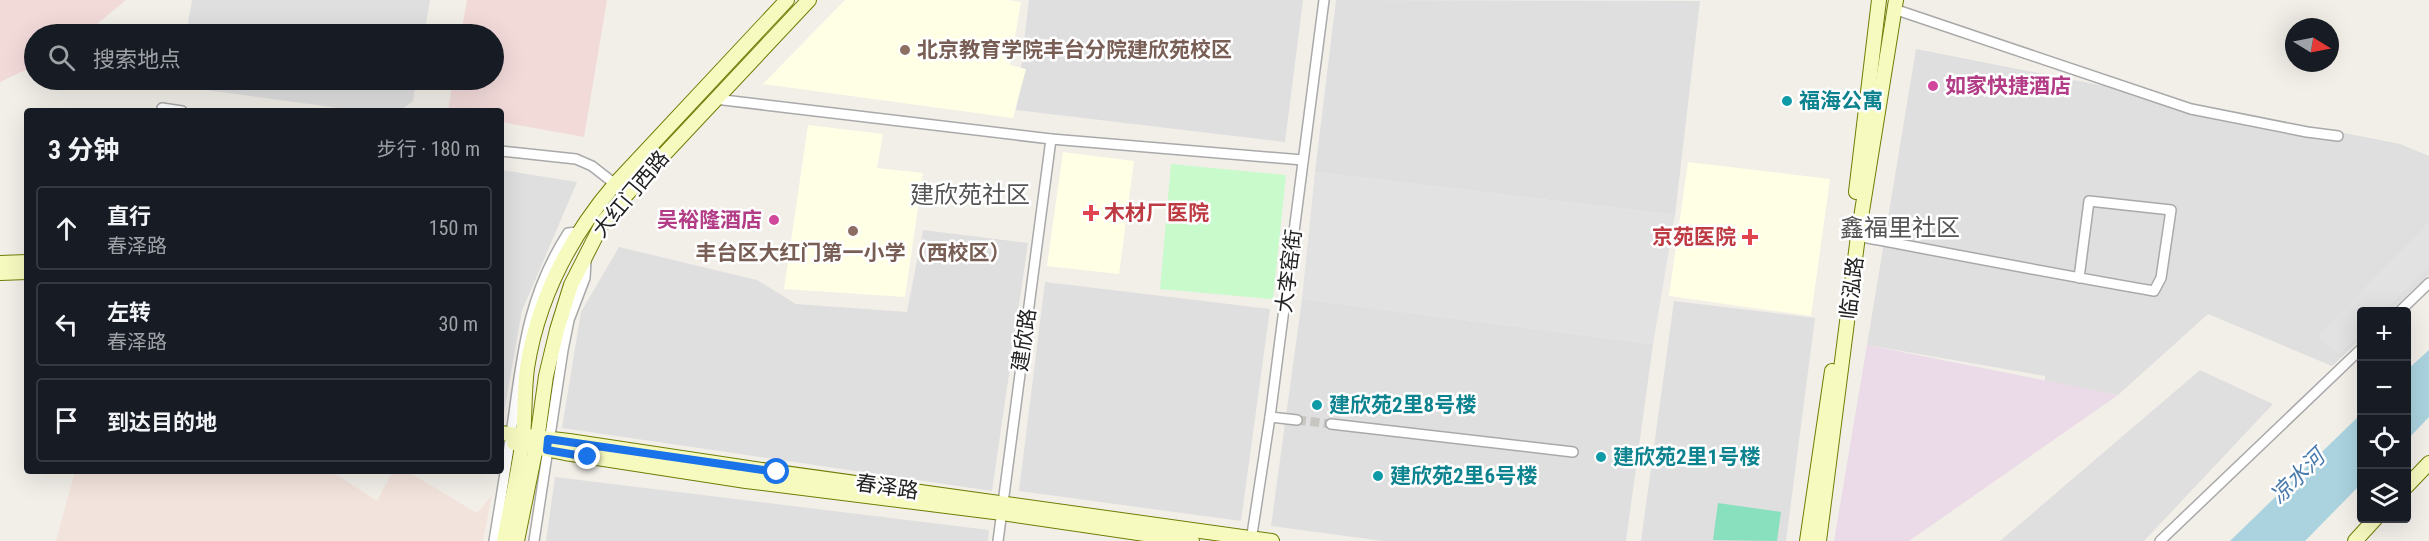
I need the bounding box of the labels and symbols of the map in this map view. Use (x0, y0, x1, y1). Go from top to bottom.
north arrow (2285, 18, 2339, 72)
place label: 北京教育学院丰台分院建欣苑校区 (917, 38, 1232, 62)
marker: 北京教育学院丰台分院建欣苑校区 (898, 43, 912, 57)
place label: 如家快捷酒店 (1945, 74, 2071, 98)
marker: 如家快捷酒店 (1926, 79, 1940, 93)
place label: 福海公寓 (1799, 89, 1883, 113)
marker: 福海公寓 (1780, 94, 1794, 108)
street label: 大红门西路 (588, 146, 674, 242)
district label: 建欣苑社区 (910, 181, 1030, 209)
place label: 木材厂医院 (1104, 201, 1209, 225)
marker: 木材厂医院 (1082, 204, 1100, 222)
place label: 吴裕隆酒店 (657, 208, 762, 232)
marker: 吴裕隆酒店 (767, 213, 781, 227)
district label: 鑫福里社区 (1840, 214, 1960, 242)
marker: 丰台区大红门第一小学（西校区） (846, 224, 860, 238)
place label: 京苑医院 (1652, 225, 1736, 249)
street label: 大李窑街 (1272, 228, 1306, 314)
marker: 京苑医院 (1741, 228, 1759, 246)
place label: 丰台区大红门第一小学（西校区） (696, 241, 1011, 265)
street label: 临泓路 (1836, 255, 1868, 321)
street label: 建欣路 (1008, 307, 1040, 373)
place label: 建欣苑2里8号楼 (1329, 393, 1476, 417)
marker: 建欣苑2里8号楼 (1310, 398, 1324, 412)
water label: 凉水河 (2265, 441, 2332, 509)
route end (574, 443, 600, 469)
place label: 建欣苑2里1号楼 (1613, 445, 1760, 469)
marker: 建欣苑2里1号楼 (1594, 450, 1608, 464)
route start (763, 458, 789, 484)
place label: 建欣苑2里6号楼 (1390, 464, 1537, 488)
marker: 建欣苑2里6号楼 (1371, 469, 1385, 483)
street label: 春泽路 (854, 471, 920, 503)

